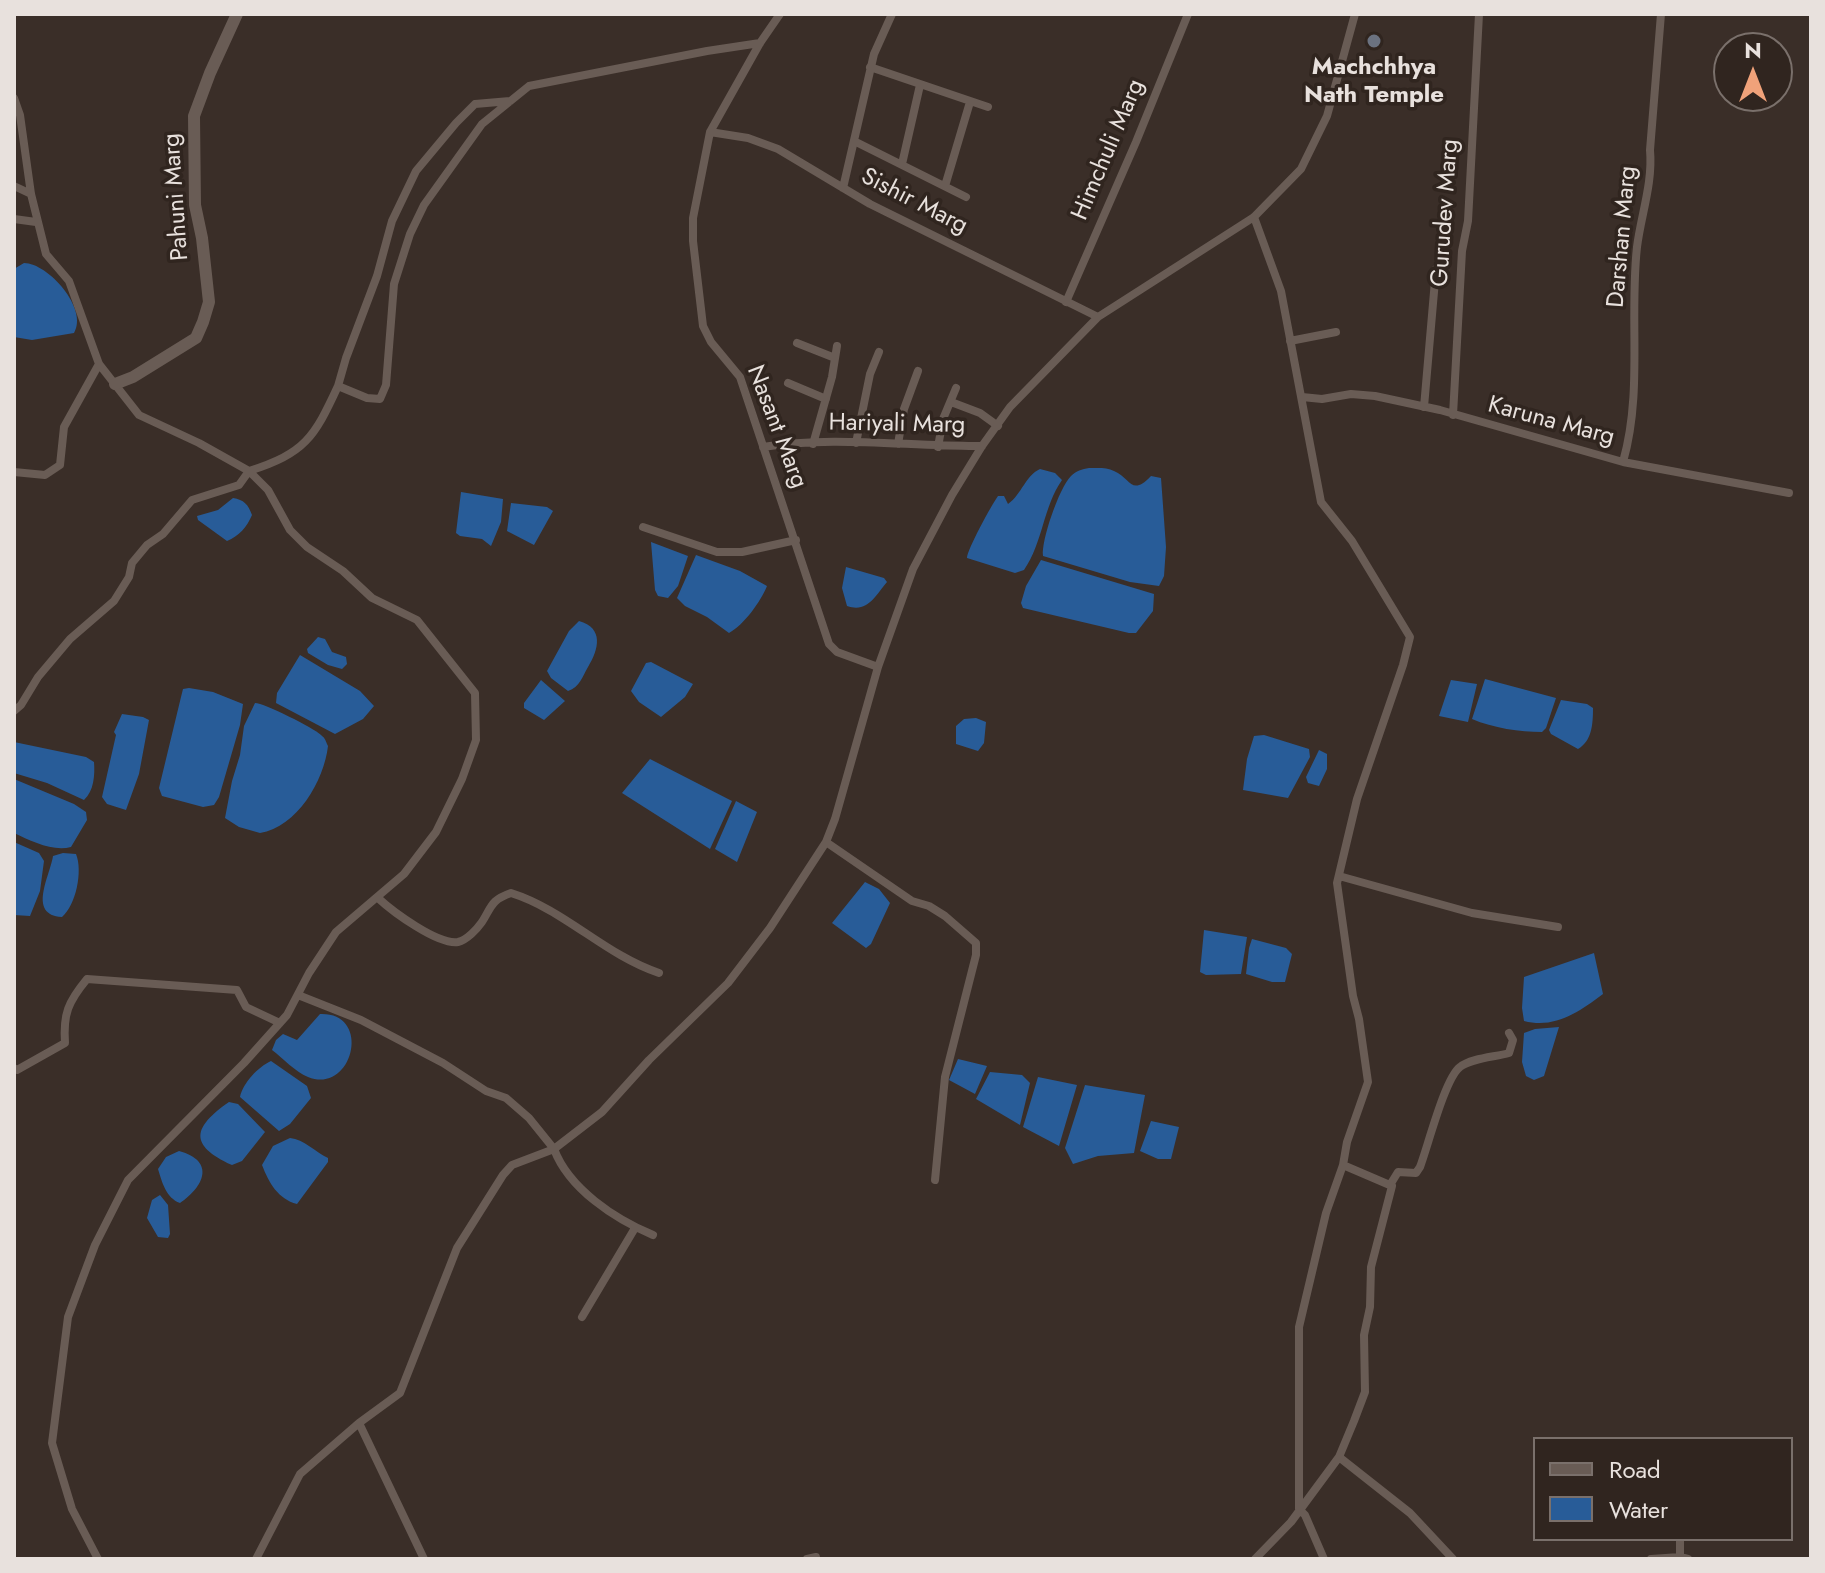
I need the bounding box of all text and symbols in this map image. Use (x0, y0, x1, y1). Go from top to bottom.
marker: Machchhya Nath Temple (1365, 32, 1383, 50)
north arrow (1713, 32, 1793, 112)
text: N (1744, 34, 1762, 66)
place label: Machchhya Nath Temple (1304, 54, 1444, 110)
street label: Himchuli Marg (1066, 75, 1152, 225)
street label: Pahuni Marg (158, 132, 196, 262)
street label: Gurudev Marg (1426, 138, 1466, 288)
street label: Sishir Marg (856, 163, 972, 241)
street label: Darshan Marg (1602, 165, 1644, 309)
street label: Nasant Marg (739, 361, 813, 493)
street label: Karuna Marg (1485, 391, 1617, 453)
street label: Hariyali Marg (828, 409, 966, 441)
legend (1533, 1437, 1793, 1541)
text: Road (1609, 1452, 1661, 1487)
text: Water (1609, 1492, 1668, 1527)

